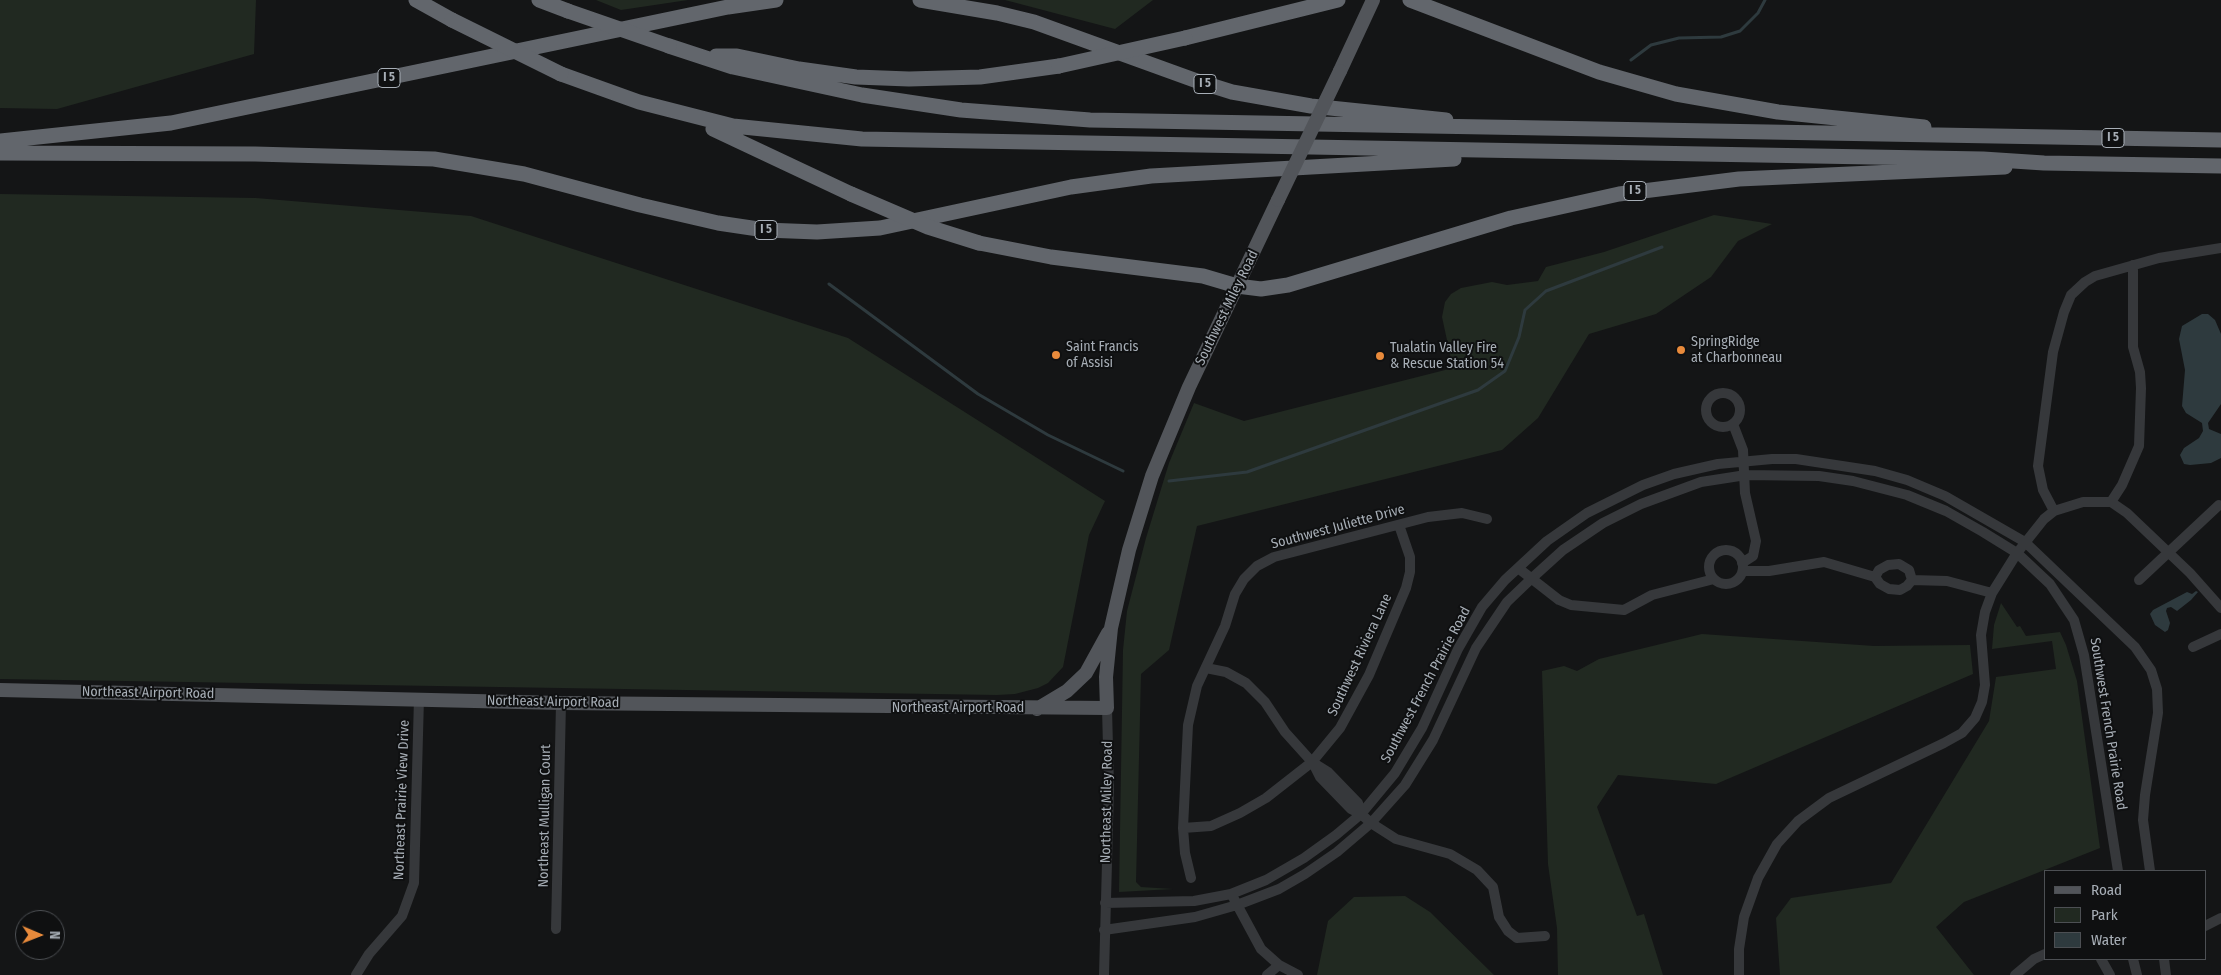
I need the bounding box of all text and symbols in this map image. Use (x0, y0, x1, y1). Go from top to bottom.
road number: I 5 (378, 68, 400, 88)
road number: I 5 (1194, 74, 1216, 94)
road number: I 5 (2102, 128, 2124, 148)
road number: I 5 (1624, 182, 1646, 200)
road number: I 5 (755, 220, 777, 240)
street label: Southwest Miley Road (1192, 248, 1262, 368)
place label: SpringRidge at Charbonneau (1691, 334, 1782, 367)
place label: Saint Francis of Assisi (1066, 339, 1138, 372)
place label: Tualatin Valley Fire & Rescue Station 54 (1390, 340, 1504, 372)
marker: SpringRidge at Charbonneau (1675, 344, 1687, 356)
marker: Saint Francis of Assisi (1050, 349, 1062, 361)
marker: Tualatin Valley Fire & Rescue Station 54 (1374, 350, 1386, 362)
street label: Southwest Juliette Drive (1269, 501, 1407, 553)
street label: Southwest Riviera Lane (1324, 591, 1396, 719)
street label: Southwest French Prairie Road (1378, 604, 1474, 766)
street label: Southwest French Prairie Road (2086, 637, 2130, 811)
street label: Northeast Airport Road (82, 683, 214, 703)
street label: Northeast Airport Road (487, 692, 619, 712)
street label: Northeast Airport Road (892, 700, 1024, 716)
street label: Northeast Prairie View Drive (391, 720, 413, 880)
street label: Northeast Miley Road (1098, 741, 1116, 863)
street label: Northeast Mulligan Court (535, 744, 555, 888)
legend (2044, 870, 2206, 960)
text: Road (2091, 881, 2122, 899)
text: Park (2091, 906, 2118, 924)
north arrow (15, 910, 65, 960)
text: N (46, 931, 63, 940)
text: Water (2091, 931, 2126, 949)

